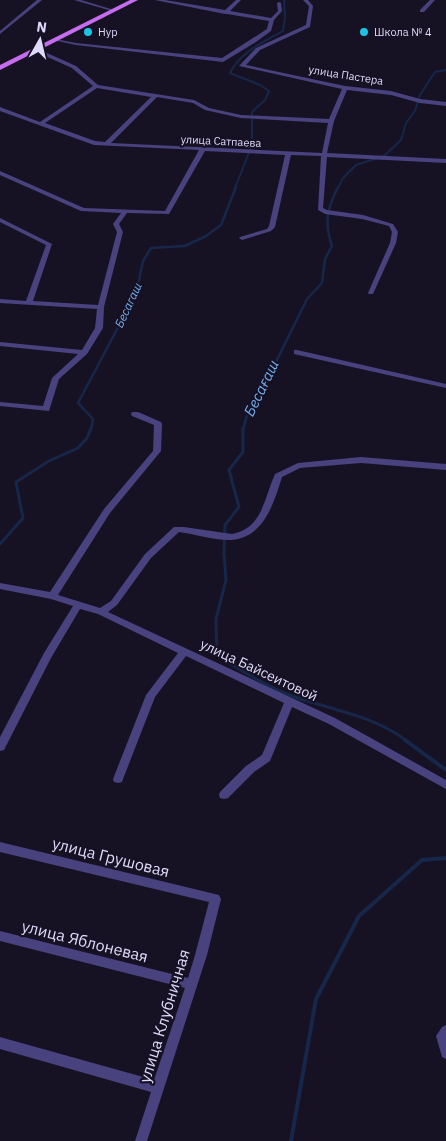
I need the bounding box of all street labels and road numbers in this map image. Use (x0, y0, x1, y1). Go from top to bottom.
street label: улица Пастера (308, 62, 384, 88)
street label: улица Сатпаева (180, 132, 262, 150)
street label: улица Байсеитовой (197, 635, 321, 705)
street label: улица Грушовая (50, 833, 172, 881)
street label: улица Яблоневая (20, 916, 150, 966)
street label: улица Клубничная (134, 947, 194, 1085)

